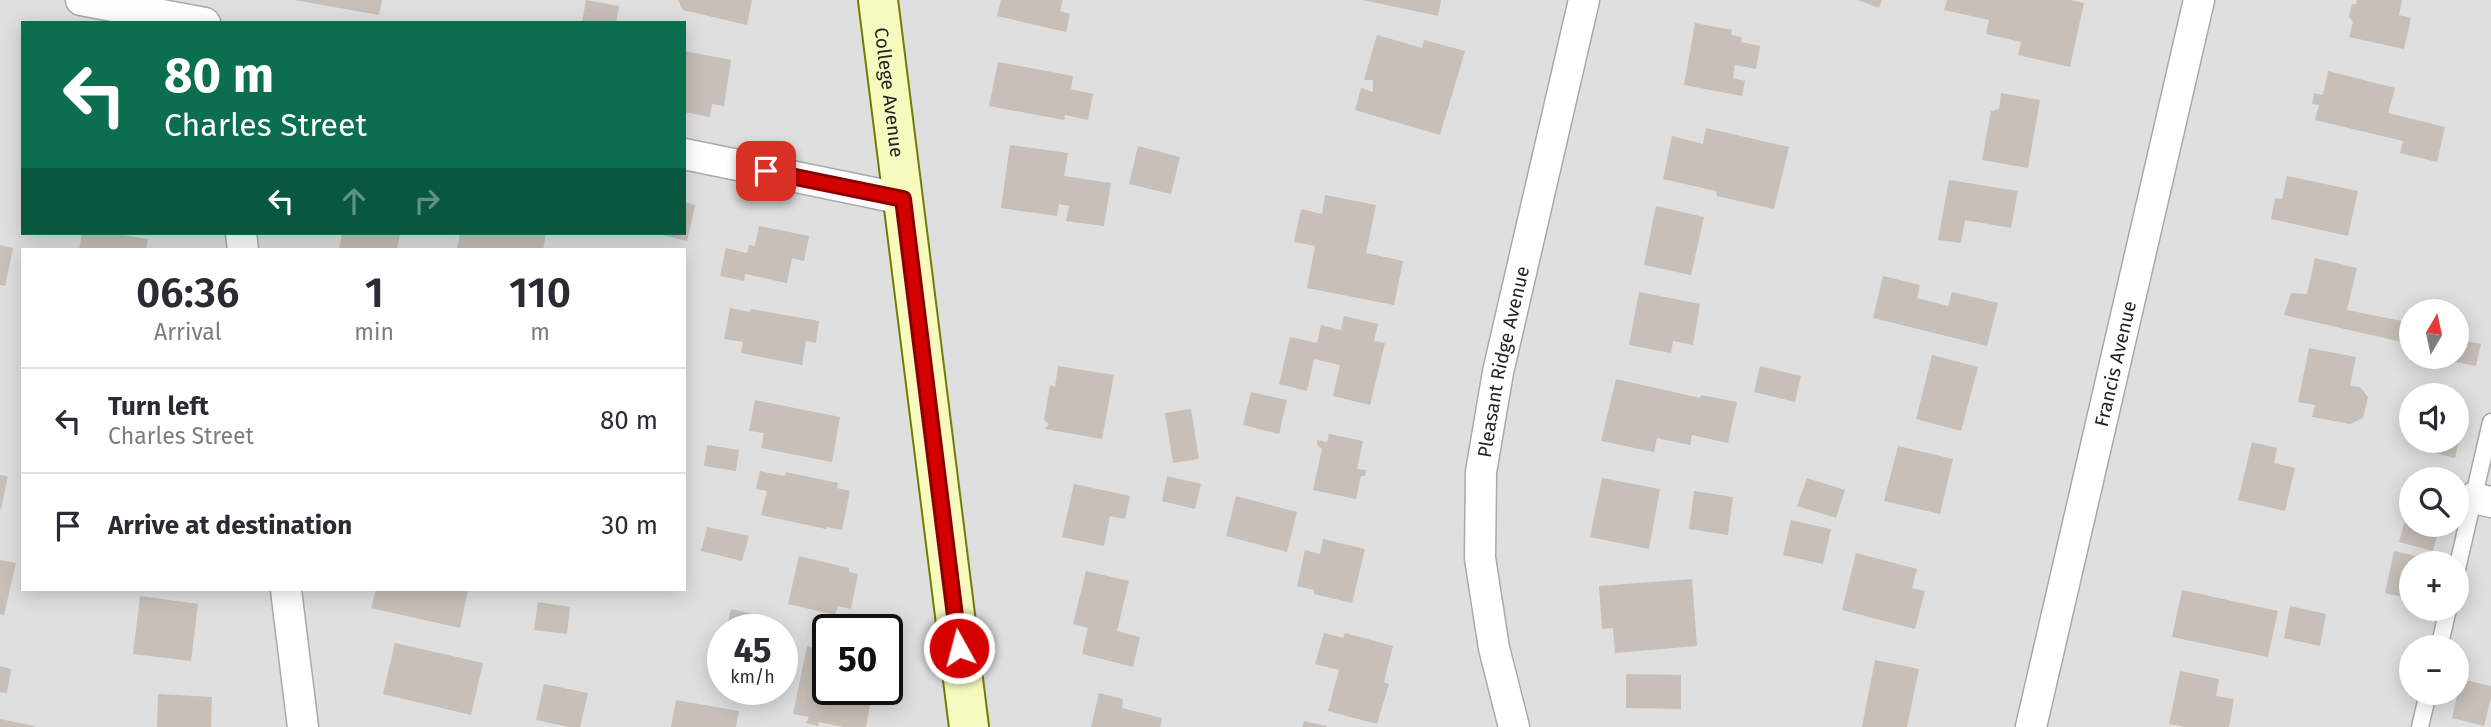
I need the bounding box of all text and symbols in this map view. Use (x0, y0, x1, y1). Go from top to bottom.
street label: College Avenue (870, 26, 909, 159)
text: 80 m (164, 46, 274, 105)
icon: left (49, 49, 140, 140)
text: Charles Street (164, 106, 367, 144)
pin (736, 141, 796, 201)
icon: arrive (747, 152, 785, 190)
icon: left (262, 182, 300, 220)
icon: ahead (335, 182, 373, 220)
icon: right (408, 182, 446, 220)
street label: Pleasant Ridge Avenue (1472, 264, 1534, 459)
text: 06:36 (136, 268, 239, 318)
text: 1 (365, 268, 384, 318)
text: 110 (509, 268, 571, 318)
street label: Francis Avenue (2089, 298, 2141, 429)
north arrow (2399, 299, 2469, 369)
map controls (2399, 299, 2469, 705)
text: Arrival (154, 318, 221, 346)
text: min (354, 318, 394, 346)
text: m (530, 318, 550, 346)
button: sound (2399, 383, 2469, 453)
text: Turn left (108, 391, 209, 422)
icon: left (49, 402, 87, 440)
text: 80 m (600, 405, 658, 436)
text: Charles Street (108, 422, 254, 450)
button: search (2399, 467, 2469, 537)
icon: arrive (49, 507, 87, 545)
text: Arrive at destination (108, 510, 352, 541)
text: 30 m (601, 510, 658, 541)
button: + (2399, 551, 2469, 621)
position arrow (922, 611, 996, 685)
speed limit sign: 50 (812, 614, 903, 705)
text: 45 (733, 629, 772, 671)
button: − (2399, 635, 2469, 705)
text: km/h (730, 666, 775, 688)

